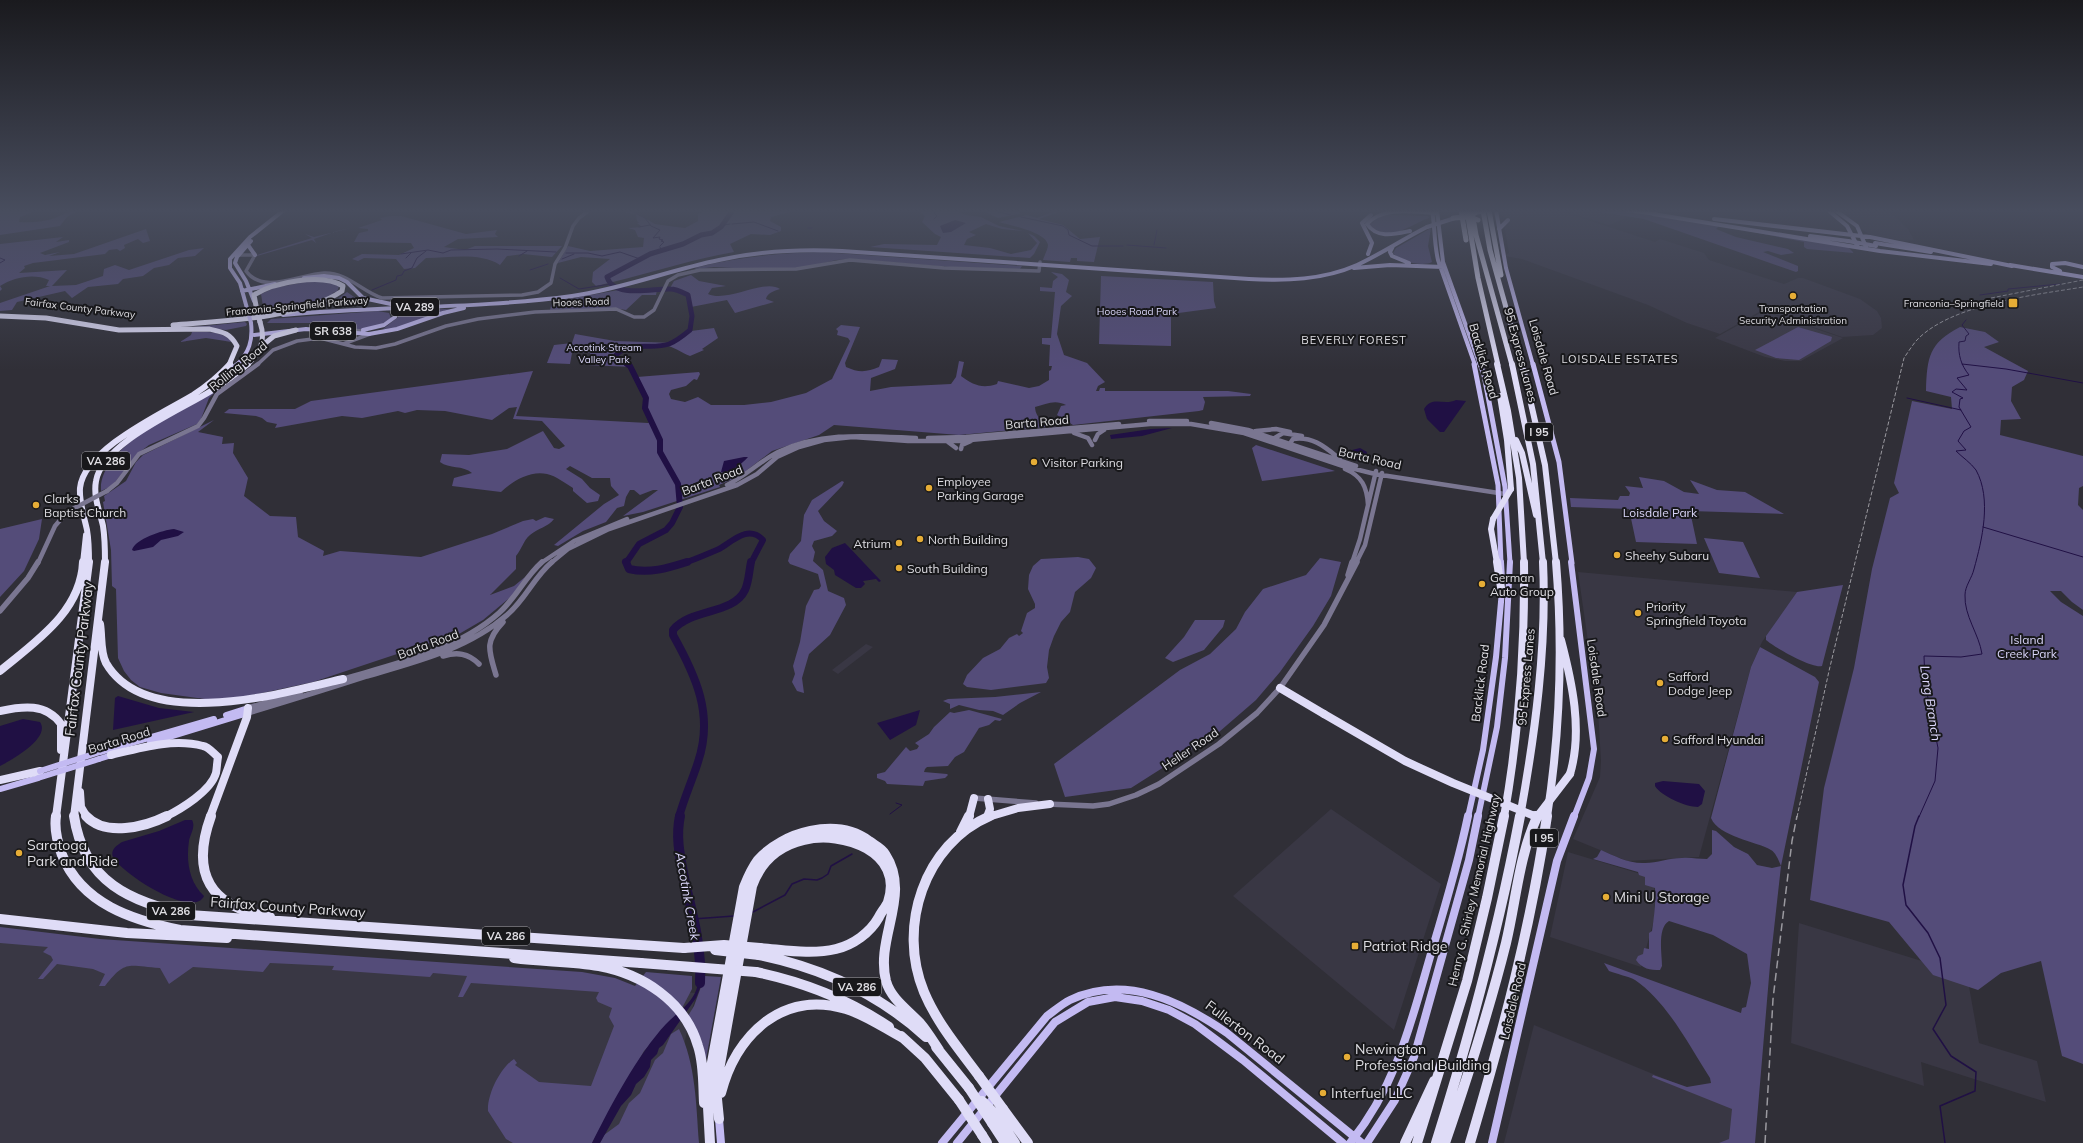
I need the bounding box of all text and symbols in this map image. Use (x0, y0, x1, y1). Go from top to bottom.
marker: Transportation Security Administration (1788, 291, 1798, 301)
street label: Franconia-Springfield Parkway (225, 293, 369, 319)
street label: Fairfax County Parkway (24, 295, 137, 321)
street label: Hooes Road (552, 295, 610, 309)
place label: Franconia–Springfield (1904, 297, 2004, 310)
marker: Franconia–Springfield (2007, 297, 2019, 309)
road number: VA 289 (391, 298, 439, 316)
place label: Transportation Security Administration (1739, 302, 1847, 327)
park label: Hooes Road Park (1097, 305, 1178, 318)
street label: 95 Express Lanes (1501, 306, 1541, 404)
street label: Loisdale Road (1526, 317, 1562, 397)
road number: SR 638 (310, 322, 356, 340)
street label: Backlick Road (1466, 322, 1502, 400)
district label: BEVERLY FOREST (1301, 333, 1407, 347)
street label: Rolling Road (206, 338, 270, 394)
park label: Accotink Stream Valley Park (566, 341, 642, 366)
district label: LOISDALE ESTATES (1561, 352, 1679, 366)
street label: Barta Road (1004, 412, 1070, 432)
road number: I 95 (1525, 423, 1553, 441)
street label: Barta Road (1337, 443, 1403, 473)
road number: VA 286 (82, 452, 130, 470)
place label: Visitor Parking (1042, 455, 1123, 470)
marker: Visitor Parking (1029, 457, 1039, 467)
street label: Barta Road (679, 462, 745, 498)
place label: Employee Parking Garage (937, 474, 1024, 503)
marker: Employee Parking Garage (924, 483, 934, 493)
place label: Clarks Baptist Church (44, 491, 126, 520)
marker: Clarks Baptist Church (31, 500, 41, 510)
park label: Loisdale Park (1623, 505, 1698, 520)
place label: North Building (928, 532, 1008, 547)
marker: North Building (915, 534, 925, 544)
place label: Atrium (853, 536, 891, 551)
marker: Atrium (894, 538, 904, 548)
place label: Sheehy Subaru (1625, 548, 1709, 563)
marker: Sheehy Subaru (1612, 550, 1622, 560)
place label: South Building (907, 561, 988, 576)
marker: South Building (894, 563, 904, 573)
place label: German Auto Group (1490, 570, 1554, 599)
marker: German Auto Group (1477, 579, 1487, 589)
street label: Fairfax County Parkway (61, 580, 97, 737)
place label: Priority Springfield Toyota (1646, 599, 1746, 628)
marker: Priority Springfield Toyota (1633, 608, 1643, 618)
street label: Barta Road (395, 626, 461, 662)
street label: 95 Express Lanes (1514, 628, 1538, 726)
park label: Island Creek Park (1997, 632, 2058, 661)
street label: Loisdale Road (1584, 638, 1610, 718)
street label: Backlick Road (1468, 643, 1492, 723)
water label: Long Branch (1917, 664, 1945, 742)
place label: Safford Dodge Jeep (1668, 669, 1732, 698)
marker: Safford Dodge Jeep (1655, 678, 1665, 688)
street label: Barta Road (86, 723, 152, 757)
street label: Heller Road (1159, 725, 1221, 773)
place label: Safford Hyundai (1673, 732, 1764, 747)
marker: Safford Hyundai (1660, 734, 1670, 744)
street label: Henry G. Shirley Memorial Highway (1445, 792, 1504, 988)
road number: I 95 (1530, 829, 1558, 847)
place label: Saratoga Park and Ride (27, 836, 118, 870)
marker: Saratoga Park and Ride (14, 848, 24, 858)
water label: Accotink Creek (672, 850, 704, 942)
place label: Mini U Storage (1614, 888, 1709, 906)
marker: Mini U Storage (1601, 892, 1611, 902)
street label: Fairfax County Parkway (210, 893, 367, 921)
road number: VA 286 (147, 902, 195, 920)
road number: VA 286 (482, 927, 530, 945)
place label: Patriot Ridge (1363, 937, 1447, 955)
marker: Patriot Ridge (1350, 941, 1360, 951)
street label: Loisdale Road (1497, 961, 1529, 1041)
road number: VA 286 (833, 978, 881, 996)
street label: Fullerton Road (1202, 996, 1288, 1068)
place label: Newington Professional Building (1355, 1040, 1491, 1074)
marker: Newington Professional Building (1342, 1052, 1352, 1062)
place label: Interfuel LLC (1331, 1084, 1412, 1102)
marker: Interfuel LLC (1318, 1088, 1328, 1098)

